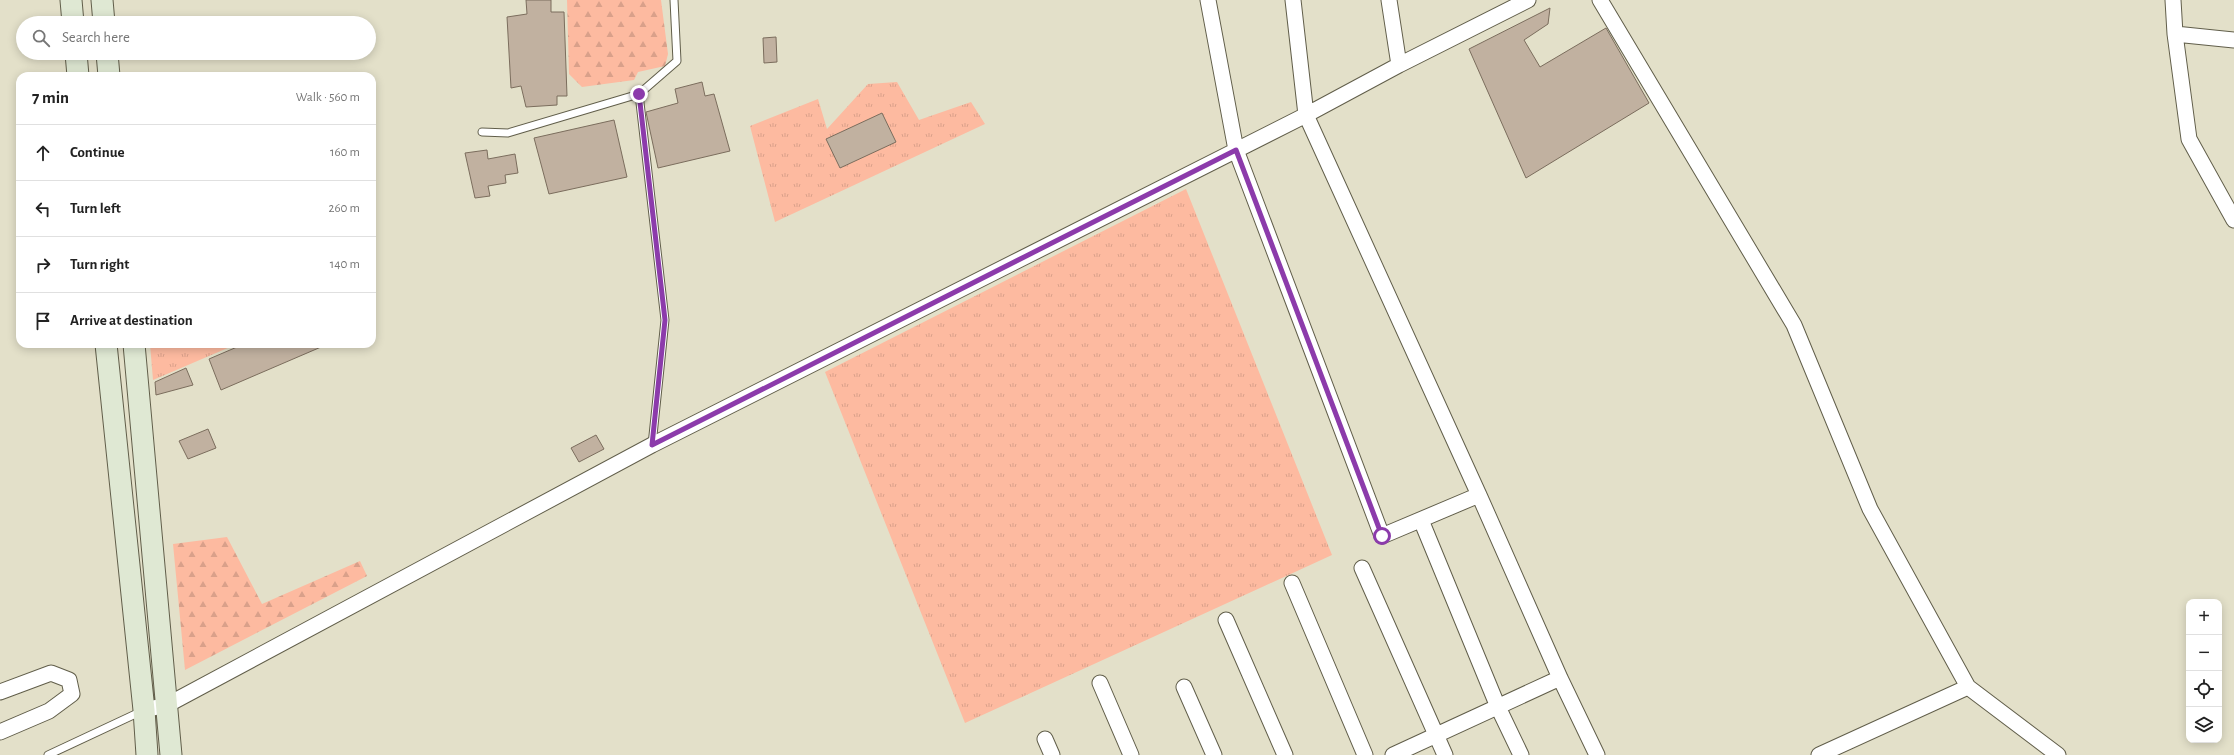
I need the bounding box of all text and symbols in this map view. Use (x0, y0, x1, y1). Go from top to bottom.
search box (16, 16, 376, 60)
icon: search (30, 27, 52, 49)
text: Search here (62, 30, 130, 45)
route end (630, 85, 648, 103)
text: 7 min (32, 89, 69, 106)
text: Walk · 560 m (296, 91, 360, 104)
icon: ahead (32, 142, 54, 164)
text: Continue (70, 145, 125, 160)
text: 160 m (330, 146, 360, 159)
icon: left (32, 198, 54, 220)
text: Turn left (70, 201, 121, 216)
text: 260 m (329, 202, 360, 215)
icon: right (32, 254, 54, 276)
text: Turn right (70, 257, 129, 272)
text: 140 m (330, 258, 360, 271)
icon: arrive (32, 310, 54, 332)
text: Arrive at destination (70, 313, 193, 328)
route start (1373, 527, 1391, 545)
map controls (2186, 599, 2222, 743)
button: + (2186, 599, 2222, 635)
button: − (2186, 635, 2222, 671)
button: locate (2186, 671, 2222, 707)
button: layers (2186, 707, 2222, 743)

